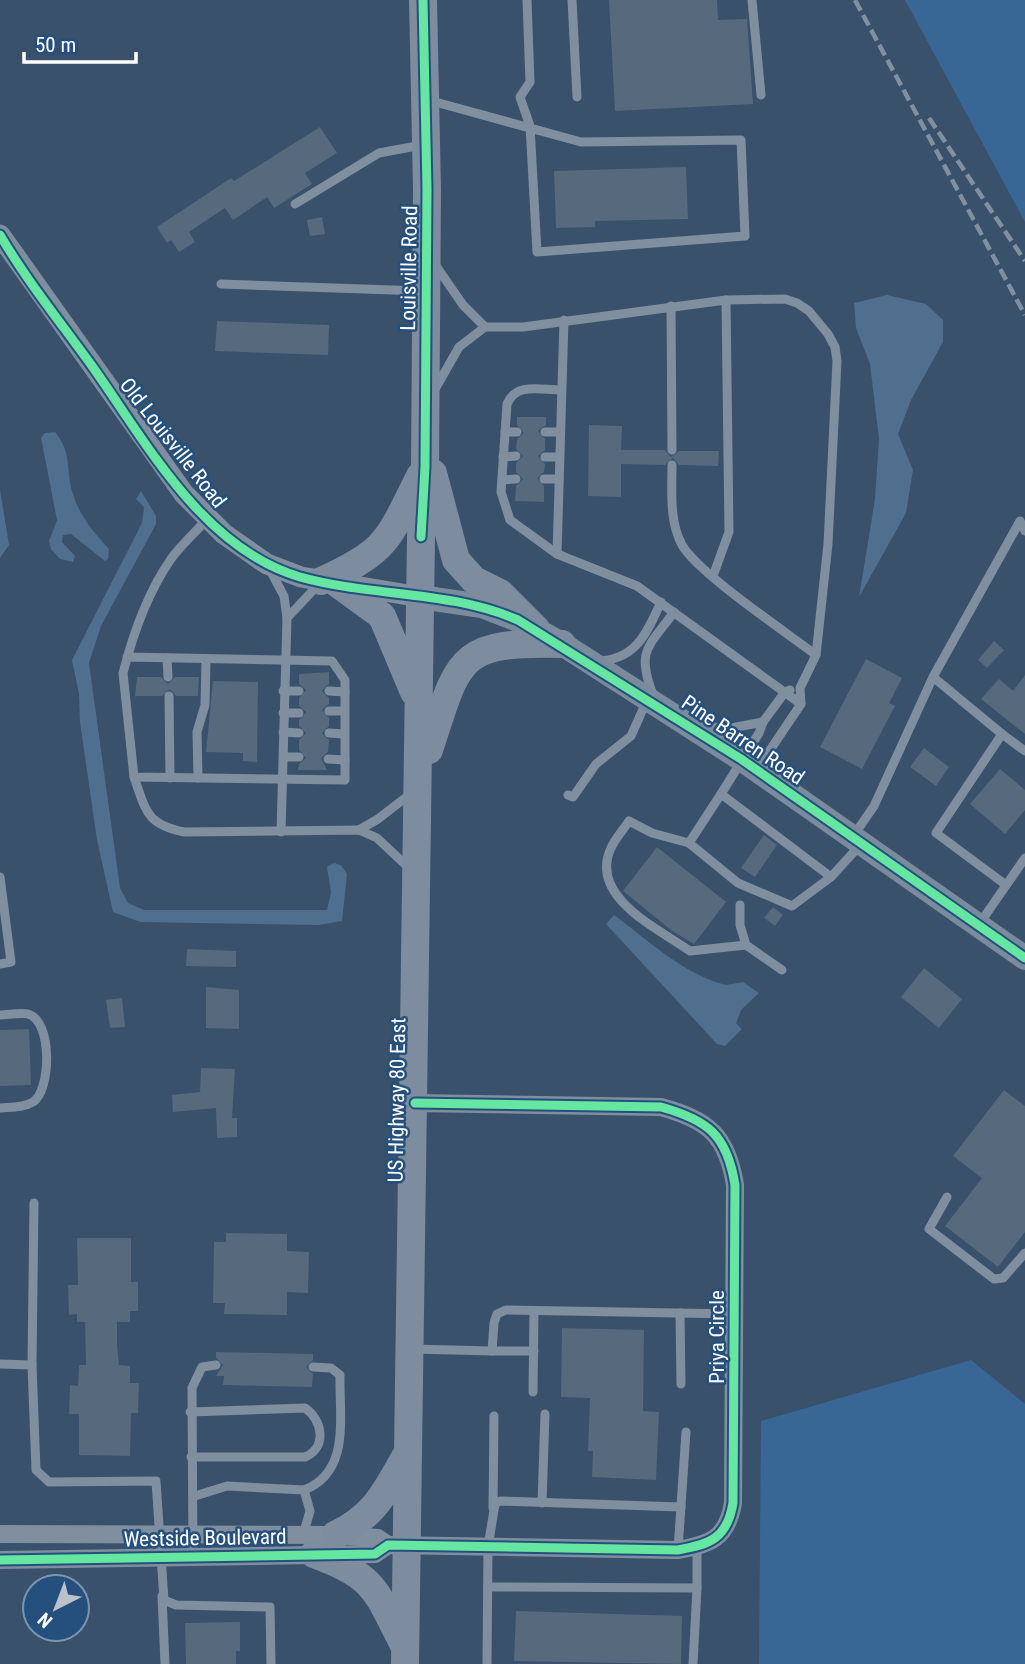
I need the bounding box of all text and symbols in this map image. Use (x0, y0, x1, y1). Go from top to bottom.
scale bar (24, 21, 136, 65)
text: 50 m (35, 33, 76, 57)
street label: Louisville Road (396, 205, 422, 331)
street label: Old Louisville Road (115, 373, 231, 513)
street label: Pine Barren Road (677, 690, 809, 790)
street label: US Highway 80 East (384, 1017, 410, 1183)
street label: Priya Circle (705, 1290, 729, 1384)
street label: Westside Boulevard (123, 1525, 287, 1551)
north arrow (21, 1573, 91, 1643)
text: N (33, 1608, 57, 1633)

